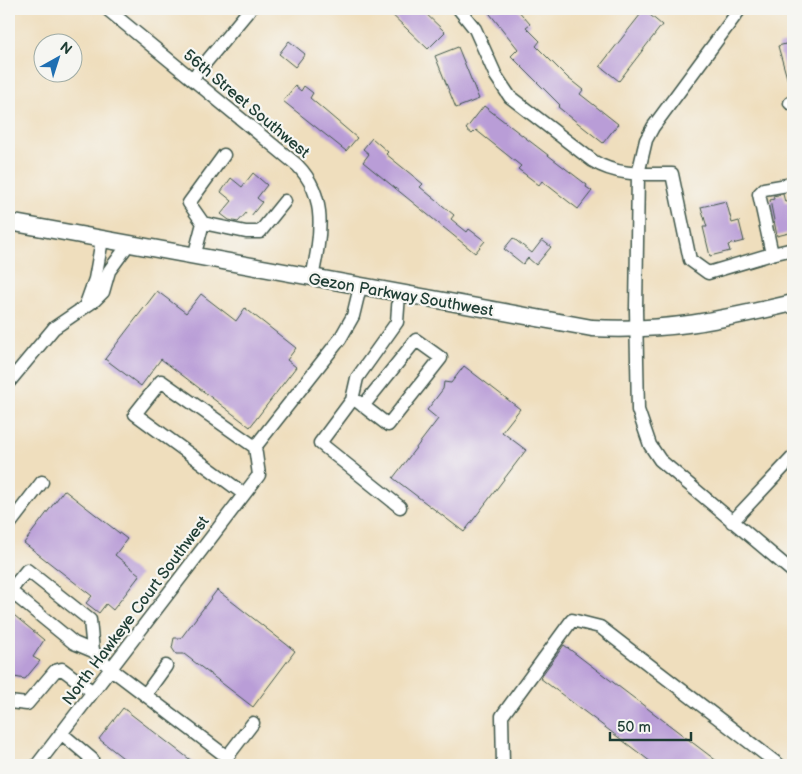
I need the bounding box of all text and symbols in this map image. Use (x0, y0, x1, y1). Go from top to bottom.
north arrow (32, 32, 82, 82)
text: N (56, 38, 75, 58)
street label: 56th Street Southwest (179, 46, 313, 162)
street label: Gezon Parkway Southwest (307, 270, 495, 321)
street label: North Hawkeye Court Southwest (59, 513, 214, 709)
scale bar (610, 709, 691, 741)
text: 50 m (617, 718, 651, 737)

